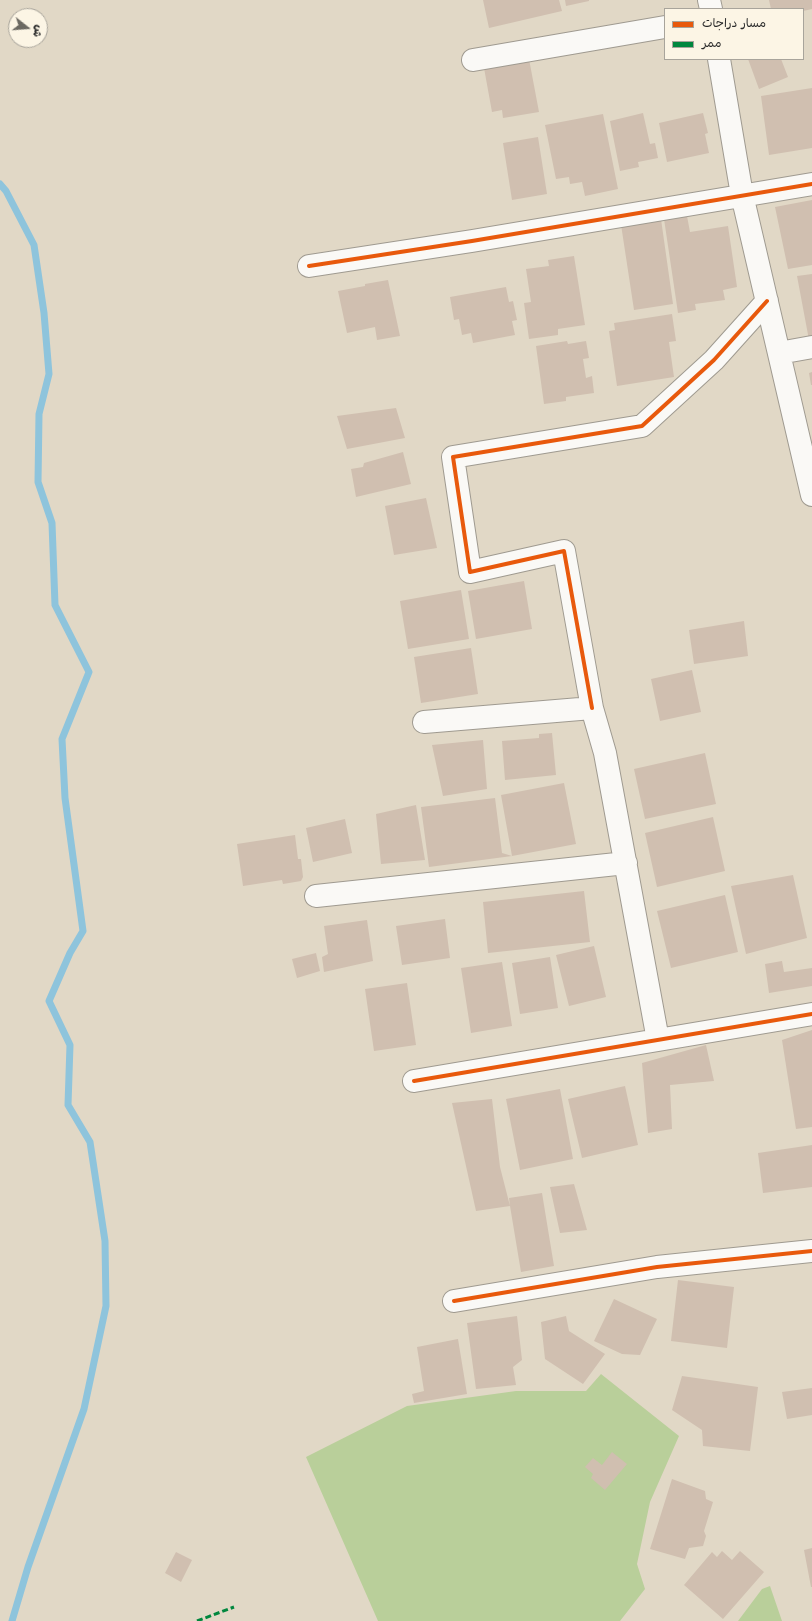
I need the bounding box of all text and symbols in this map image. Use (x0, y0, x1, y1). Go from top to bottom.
north arrow (8, 8, 48, 48)
legend (664, 8, 804, 60)
text: مسار دراجات (702, 14, 766, 30)
text: ش (30, 23, 48, 39)
text: ممر (702, 34, 721, 50)

